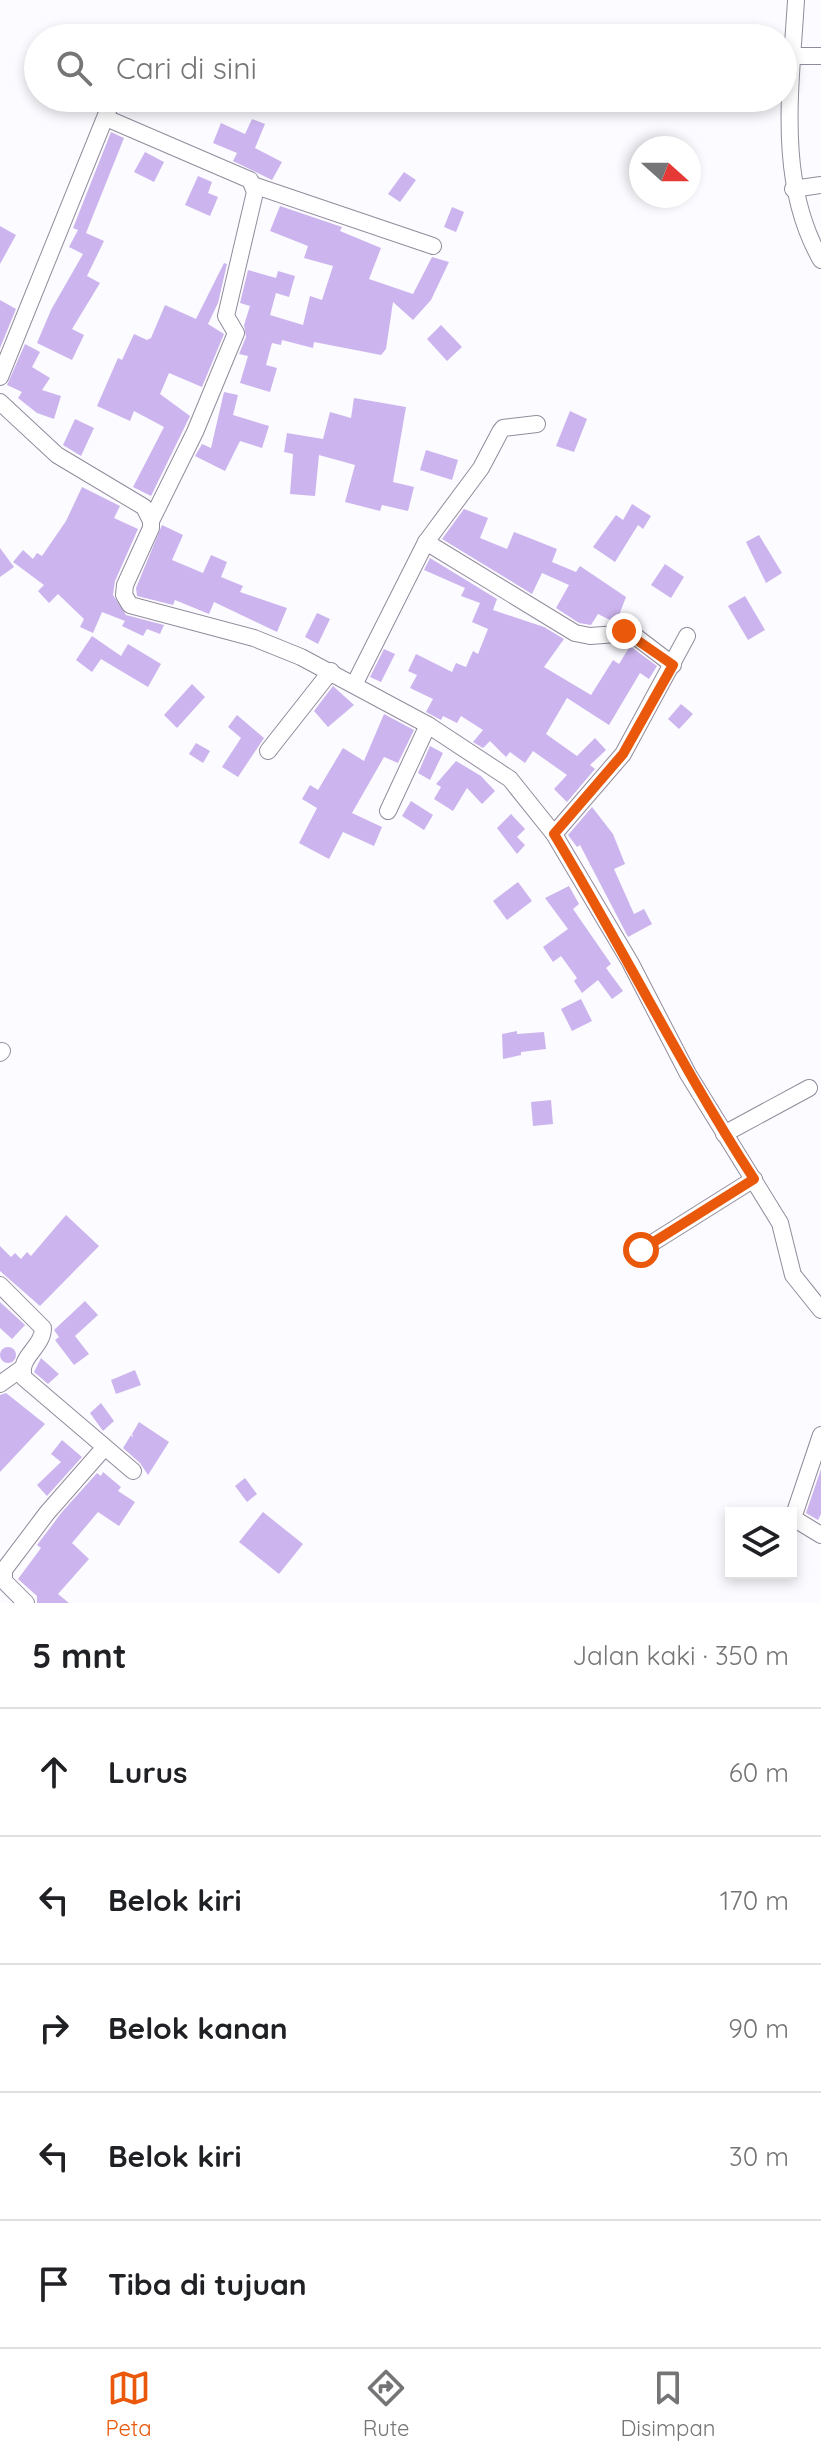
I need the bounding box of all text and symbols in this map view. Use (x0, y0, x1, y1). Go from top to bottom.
search box (24, 24, 797, 112)
icon: search (52, 46, 96, 90)
text: Cari di sini (116, 49, 257, 87)
north arrow (629, 136, 701, 208)
route end (606, 613, 642, 649)
route start (623, 1232, 659, 1268)
map controls (725, 1507, 797, 1579)
button: layers (725, 1507, 797, 1579)
text: 5 mnt (32, 1634, 127, 1677)
text: Jalan kaki · 350 m (572, 1639, 789, 1672)
icon: ahead (32, 1750, 76, 1794)
text: Lurus (108, 1753, 188, 1791)
text: 60 m (729, 1756, 789, 1789)
icon: left (32, 1878, 76, 1922)
text: Belok kiri (108, 1881, 242, 1919)
text: 170 m (720, 1884, 789, 1917)
icon: right (32, 2006, 76, 2050)
text: Belok kanan (108, 2009, 288, 2047)
text: 90 m (728, 2012, 789, 2045)
icon: left (32, 2134, 76, 2178)
text: Belok kiri (108, 2137, 242, 2175)
text: 30 m (729, 2140, 789, 2173)
icon: arrive (32, 2262, 76, 2306)
text: Tiba di tujuan (108, 2265, 307, 2303)
tab: Peta (106, 2366, 152, 2442)
tab: Rute (363, 2366, 409, 2442)
tab: Disimpan (620, 2366, 715, 2442)

